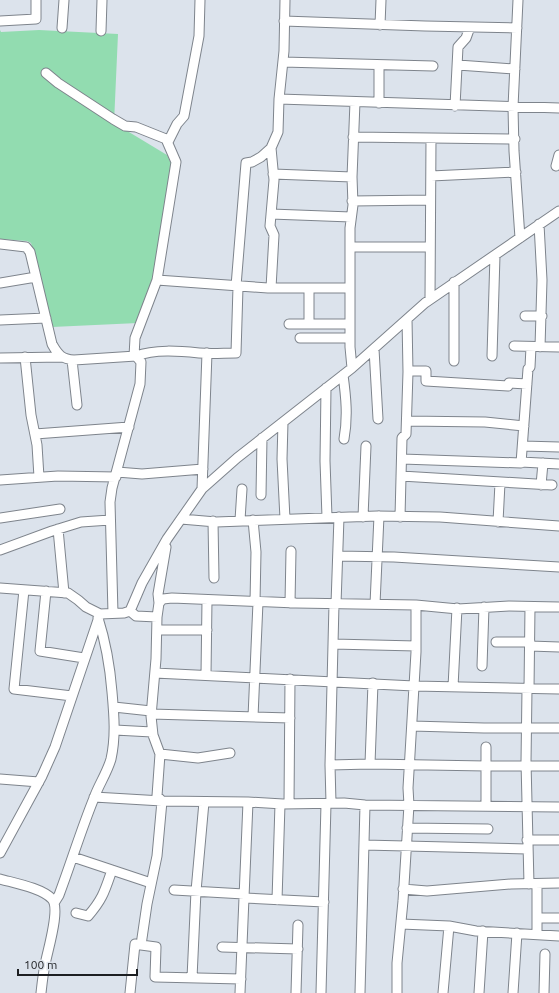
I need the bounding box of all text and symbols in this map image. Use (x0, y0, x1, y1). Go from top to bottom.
scale bar (18, 951, 137, 977)
text: 100 m (24, 958, 57, 971)

